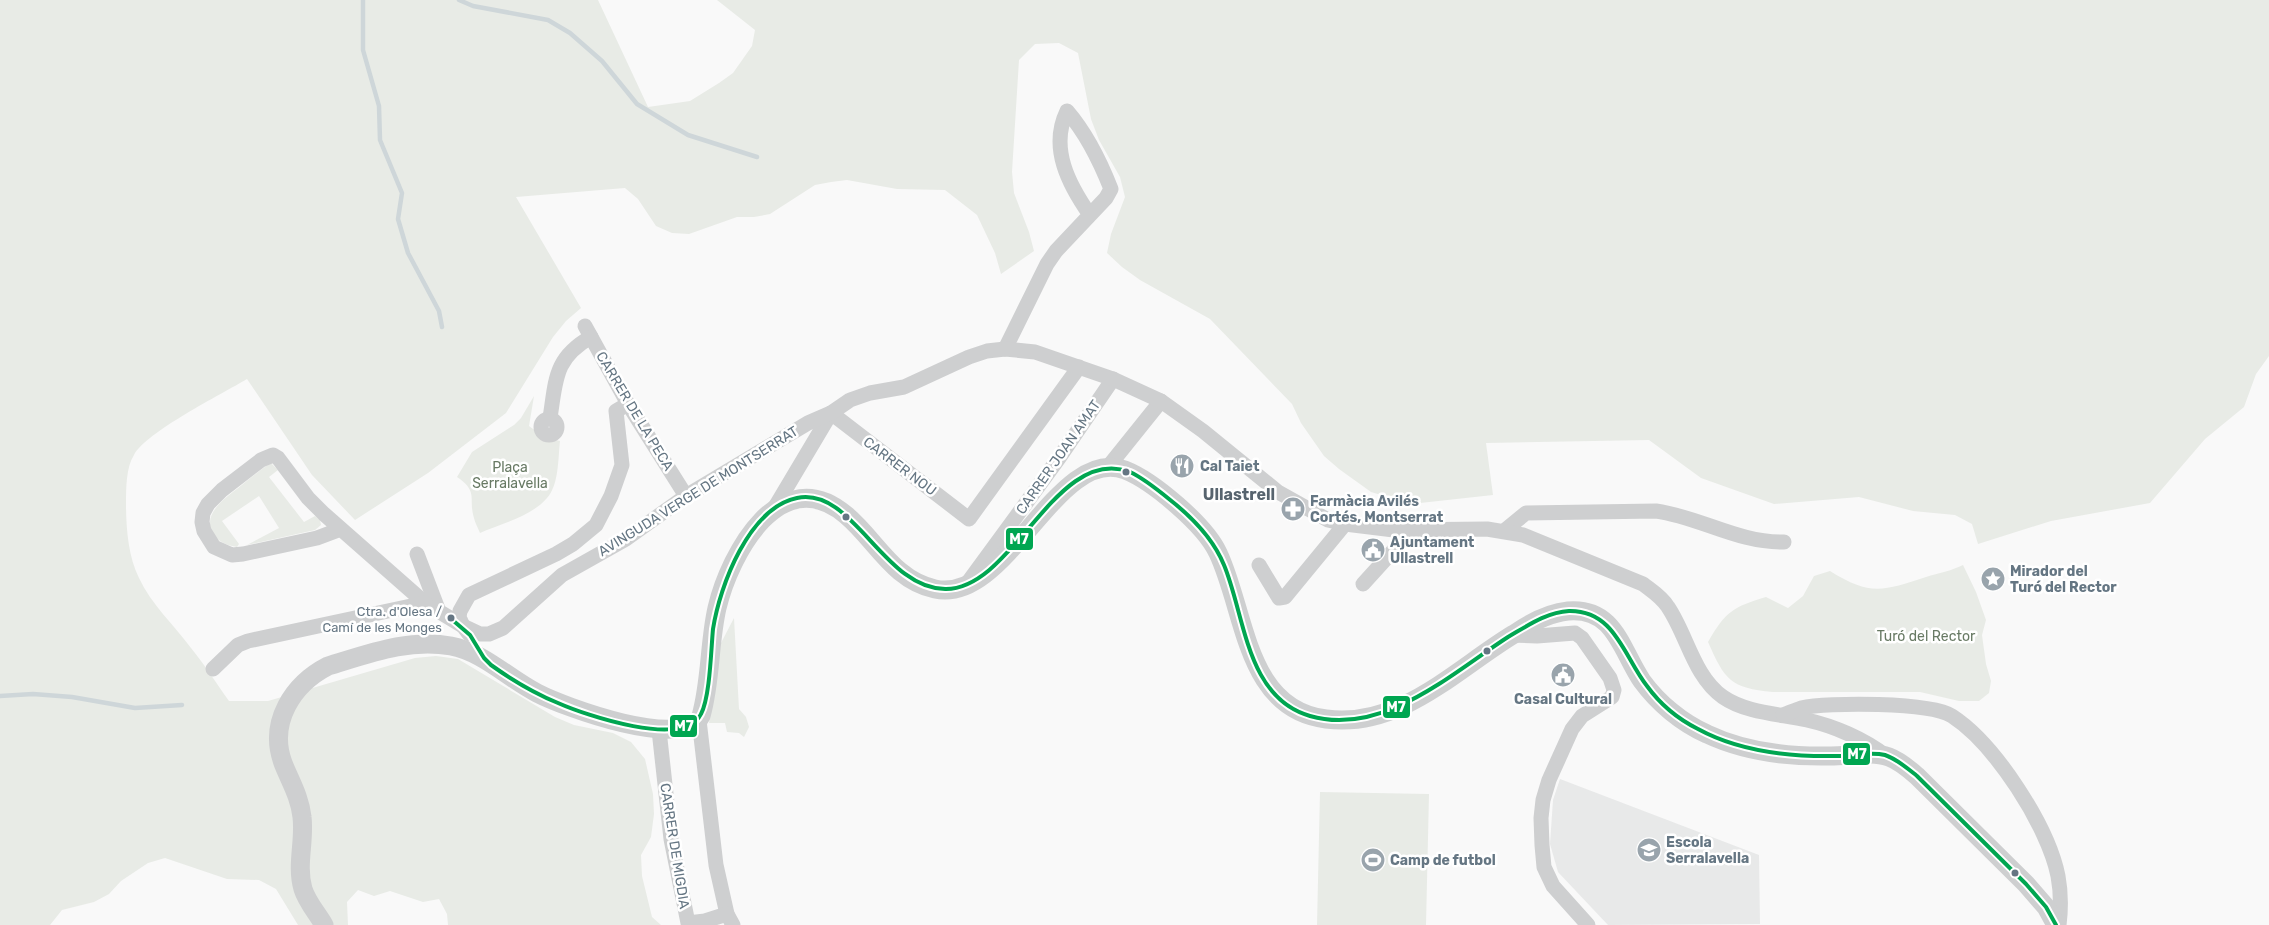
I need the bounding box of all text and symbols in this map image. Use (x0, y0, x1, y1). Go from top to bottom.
street label: CARRER DE LA PECA (592, 349, 677, 474)
street label: CARRER JOAN AMAT (1013, 397, 1104, 518)
street label: AVINGUDA VERGE DE MONTSERRAT (595, 423, 801, 560)
street label: CARRER NOU (860, 433, 940, 499)
restaurant icon: Cal Taiet (1169, 453, 1195, 479)
place label: Cal Taiet (1200, 458, 1260, 475)
park label: Plaça Serralavella (472, 459, 548, 492)
unlabelled marker (1121, 467, 1131, 477)
district label: Ullastrell (1203, 485, 1275, 504)
place label: Farmàcia Avilés Cortés, Montserrat (1310, 493, 1444, 526)
pharmacy icon: Farmàcia Avilés Cortés, Montserrat (1280, 496, 1306, 522)
unlabelled marker (841, 512, 851, 522)
line badge: M7 (1005, 527, 1034, 551)
text: M7 (1009, 531, 1029, 548)
place label: Ajuntament Ullastrell (1390, 534, 1475, 567)
public building icon: Ajuntament Ullastrell (1360, 537, 1386, 563)
place label: Mirador del Turó del Rector (2010, 563, 2117, 596)
place icon: Mirador del Turó del Rector (1980, 566, 2006, 592)
place label: Ctra. d'Olesa / Camí de les Monges (322, 604, 442, 636)
marker: Ctra. d'Olesa / Camí de les Monges (446, 613, 456, 623)
park label: Turó del Rector (1877, 628, 1976, 645)
unlabelled marker (1482, 646, 1492, 656)
public building icon: Casal Cultural (1550, 662, 1576, 688)
place label: Casal Cultural (1514, 691, 1612, 708)
line badge: M7 (1382, 695, 1411, 719)
text: M7 (1386, 699, 1406, 716)
line badge: M7 (669, 714, 698, 738)
text: M7 (674, 718, 694, 735)
line badge: M7 (1842, 742, 1871, 766)
text: M7 (1847, 746, 1867, 763)
street label: CARRER DE MIGDIA (656, 782, 693, 911)
place label: Escola Serralavella (1666, 834, 1749, 867)
school or university icon: Escola Serralavella (1636, 837, 1662, 863)
sports icon: Camp de futbol (1360, 847, 1386, 873)
place label: Camp de futbol (1390, 852, 1496, 869)
unlabelled marker (2010, 868, 2020, 878)

